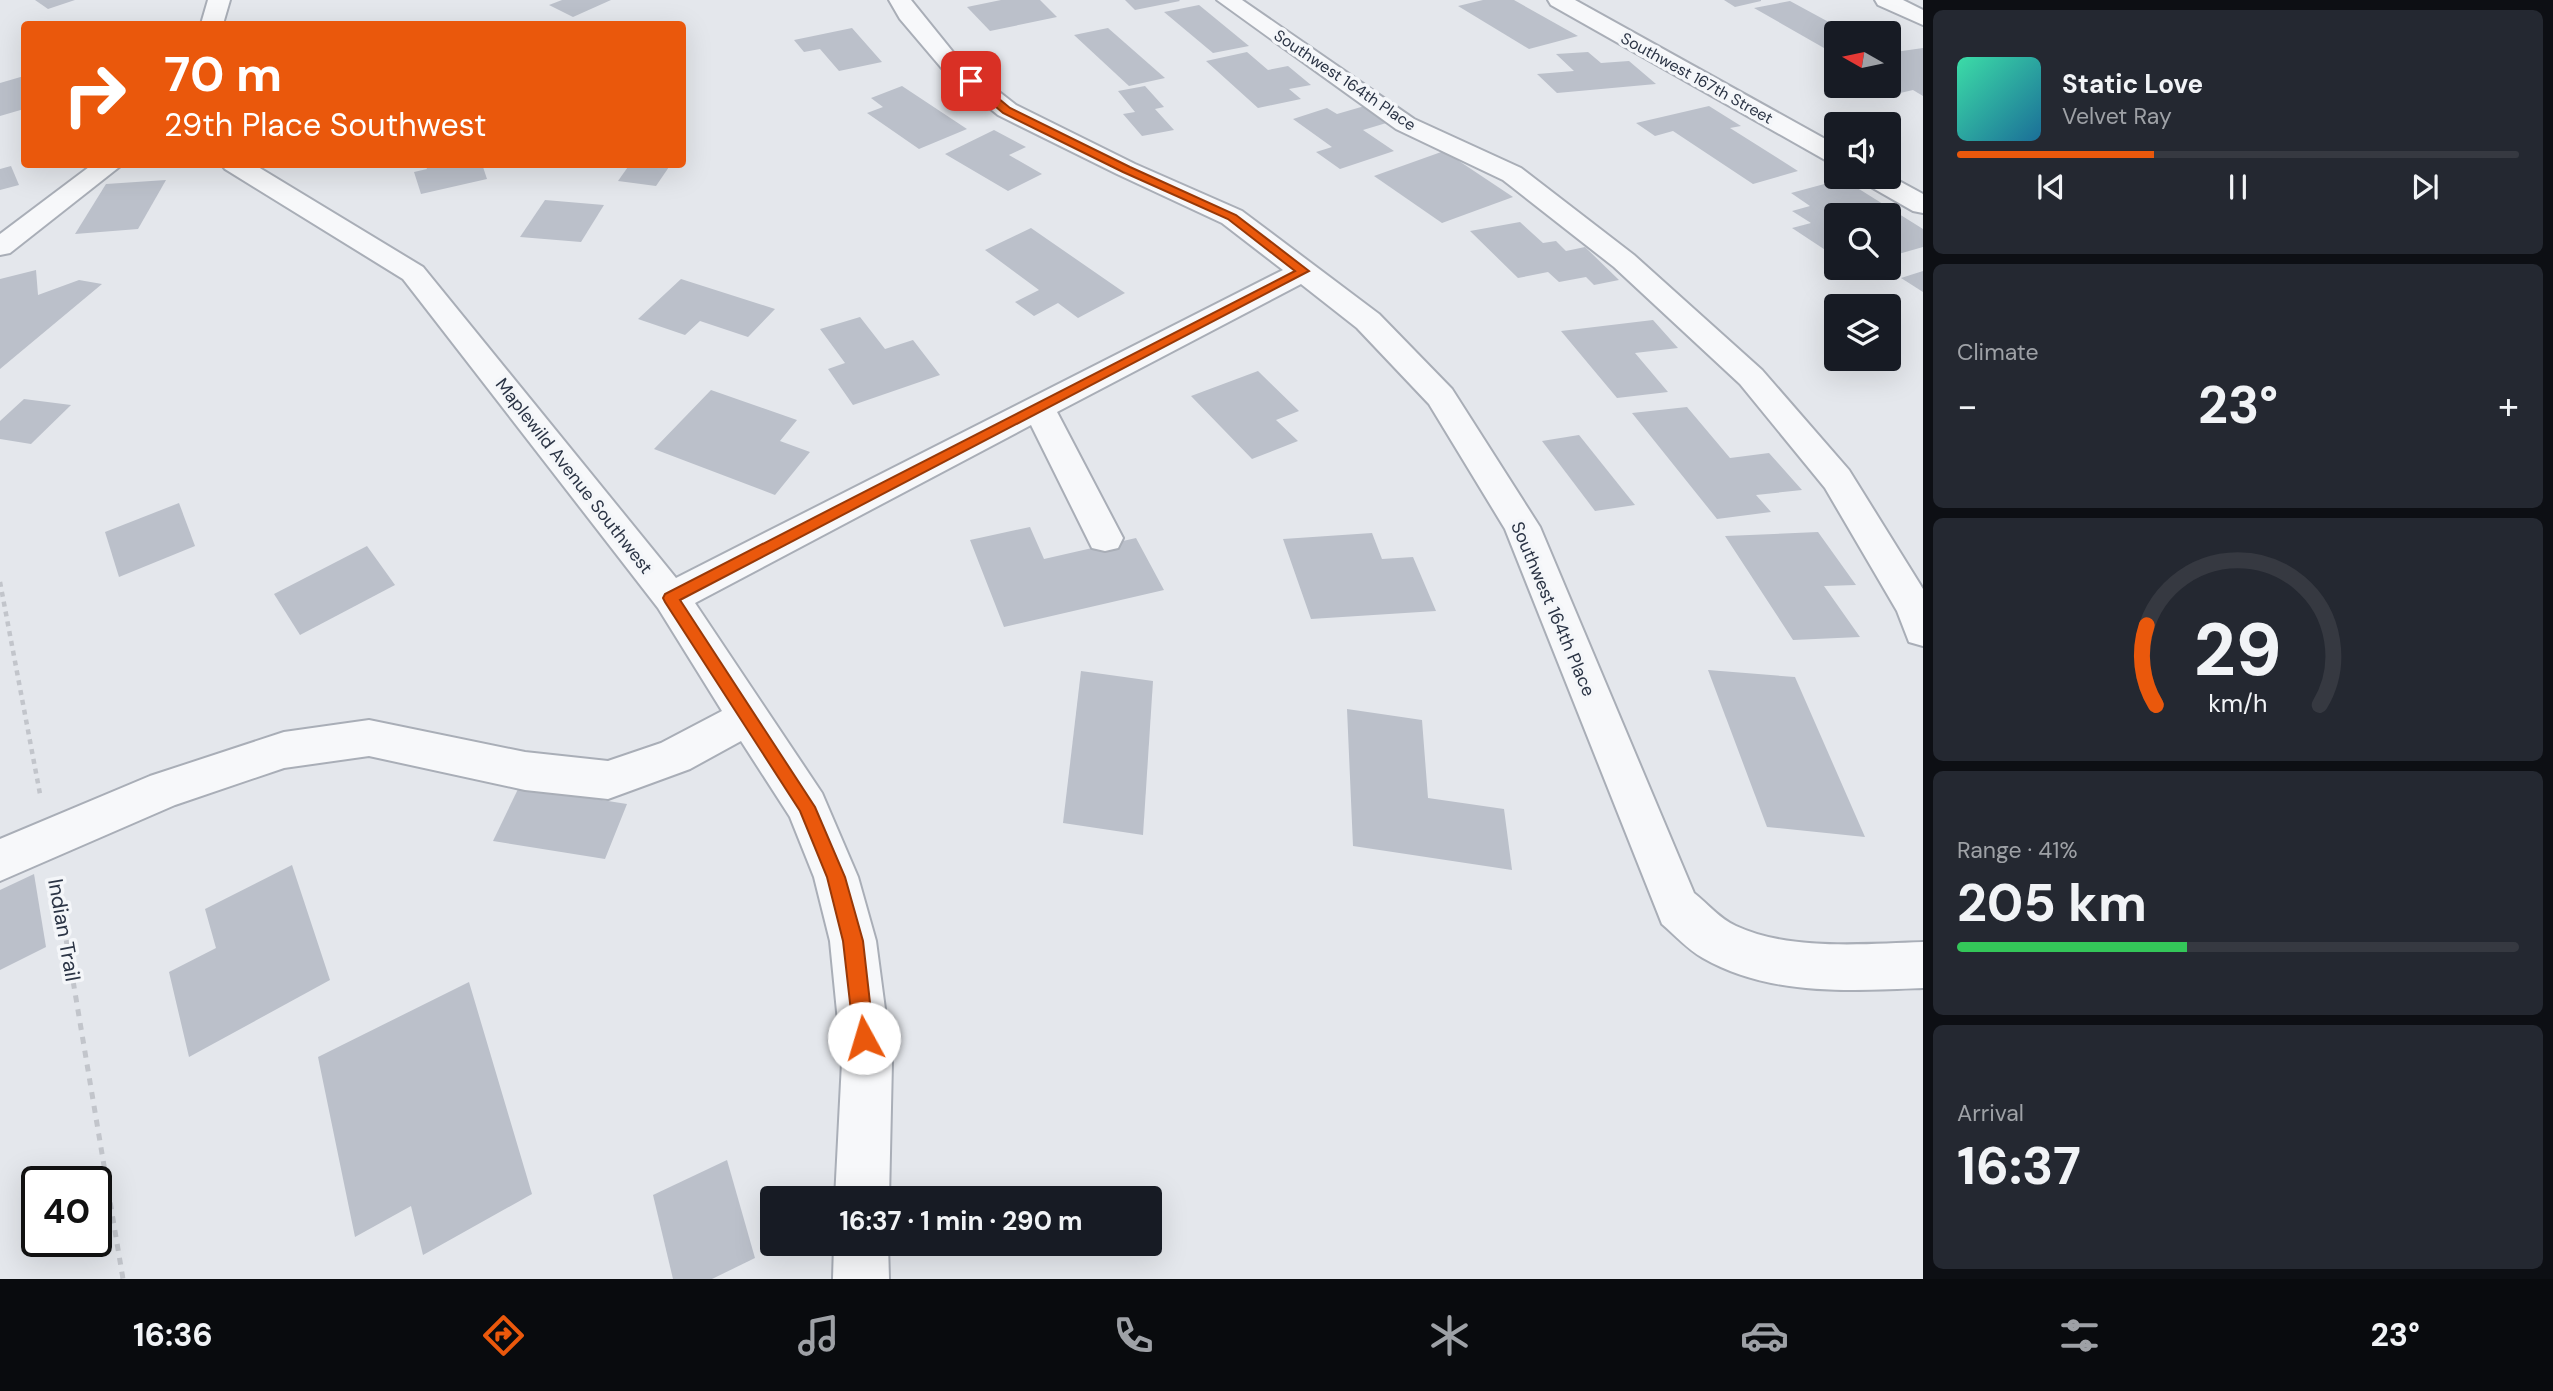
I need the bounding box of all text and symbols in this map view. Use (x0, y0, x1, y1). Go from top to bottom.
north arrow (1824, 21, 1900, 98)
map controls (1824, 21, 1901, 371)
street label: Southwest 164th Place (1270, 25, 1420, 135)
street label: Southwest 167th Street (1617, 27, 1777, 129)
text: 70 m (164, 42, 282, 106)
icon: right (49, 49, 140, 140)
pin (941, 51, 1001, 111)
icon: arrive (952, 62, 990, 100)
text: Static Love (2062, 67, 2203, 101)
text: Velvet Ray (2062, 101, 2172, 131)
text: 29th Place Southwest (164, 104, 486, 146)
button: sound (1824, 112, 1901, 189)
icon: previous (2032, 168, 2070, 206)
icon: pause (2219, 168, 2257, 206)
icon: next (2406, 168, 2444, 206)
button: search (1824, 203, 1901, 280)
button: layers (1824, 294, 1901, 371)
text: Climate (1957, 337, 2039, 367)
text: 23° (2198, 371, 2278, 439)
street label: Maplewild Avenue Southwest (490, 373, 658, 579)
text: − (1957, 381, 1978, 431)
text: + (2498, 381, 2519, 431)
street label: Southwest 164th Place (1505, 518, 1601, 700)
text: 29 (2194, 604, 2282, 699)
text: km/h (2208, 687, 2268, 720)
text: Range · 41% (1957, 835, 2078, 865)
text: 205 km (1957, 869, 2147, 937)
street label: Indian Trail (41, 876, 87, 984)
position arrow (827, 1001, 901, 1075)
text: Arrival (1957, 1098, 2024, 1128)
text: 16:37 (1957, 1132, 2081, 1200)
speed limit sign: 40 (21, 1166, 112, 1257)
text: 16:37 · 1 min · 290 m (839, 1204, 1083, 1238)
icon: directions (479, 1311, 528, 1360)
icon: music (794, 1311, 843, 1360)
icon: phone (1109, 1311, 1158, 1360)
icon: climate (1425, 1311, 1474, 1360)
icon: car (1740, 1311, 1789, 1360)
icon: filters (2055, 1311, 2104, 1360)
text: 16:36 (133, 1314, 213, 1356)
text: 23° (2370, 1314, 2420, 1356)

